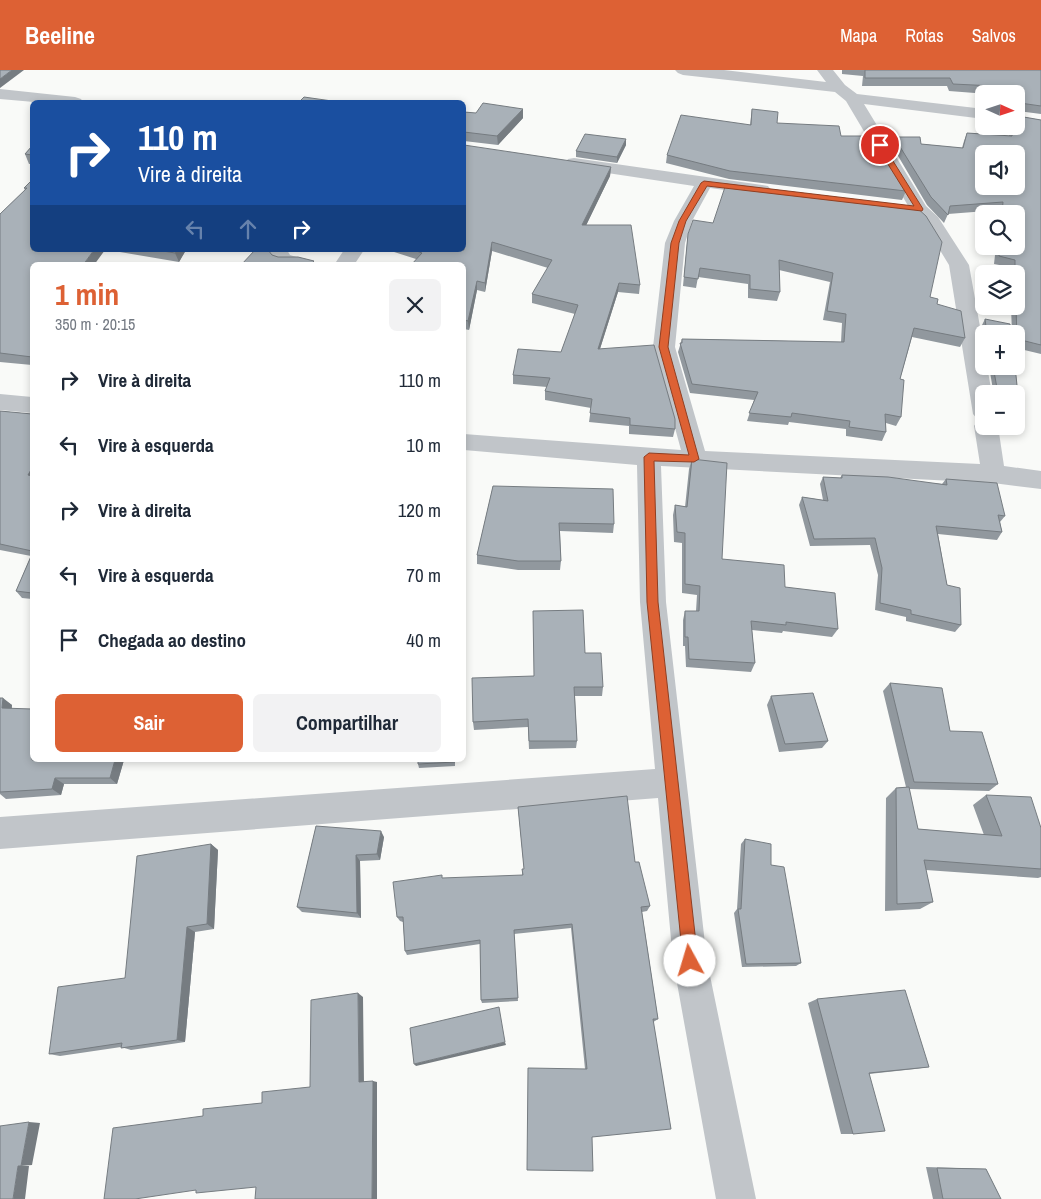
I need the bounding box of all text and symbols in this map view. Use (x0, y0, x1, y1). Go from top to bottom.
text: Beeline (25, 19, 95, 51)
text: Mapa (840, 23, 877, 48)
text: Rotas (905, 23, 944, 48)
text: Salvos (972, 23, 1016, 48)
north arrow (975, 85, 1025, 135)
map controls (975, 85, 1025, 435)
text: 110 m (138, 114, 218, 161)
icon: right (55, 120, 120, 185)
pin (859, 124, 901, 166)
icon: arrive (866, 131, 894, 159)
button: sound (975, 145, 1025, 195)
text: Vire à direita (138, 159, 242, 189)
button: search (975, 205, 1025, 255)
icon: left (181, 215, 209, 243)
icon: ahead (234, 215, 262, 243)
icon: right (287, 215, 315, 243)
button: layers (975, 265, 1025, 315)
text: 1 min (55, 274, 119, 314)
button: close (389, 279, 441, 331)
text: 350 m · 20:15 (55, 313, 135, 335)
button: + (975, 325, 1025, 375)
icon: right (55, 366, 83, 394)
text: Vire à direita (98, 367, 191, 393)
text: 110 m (399, 367, 441, 393)
button: − (975, 385, 1025, 435)
icon: left (55, 431, 83, 459)
text: Vire à esquerda (98, 432, 214, 458)
text: 10 m (406, 432, 441, 458)
icon: right (55, 496, 83, 524)
text: Vire à direita (98, 497, 191, 523)
text: 120 m (398, 497, 441, 523)
icon: left (55, 561, 83, 589)
text: Vire à esquerda (98, 562, 214, 588)
text: 70 m (406, 562, 441, 588)
icon: arrive (55, 626, 83, 654)
text: Chegada ao destino (98, 627, 246, 653)
text: 40 m (406, 627, 441, 653)
button: Sair (55, 694, 243, 752)
button: Compartilhar (253, 694, 441, 752)
position arrow (663, 934, 715, 986)

